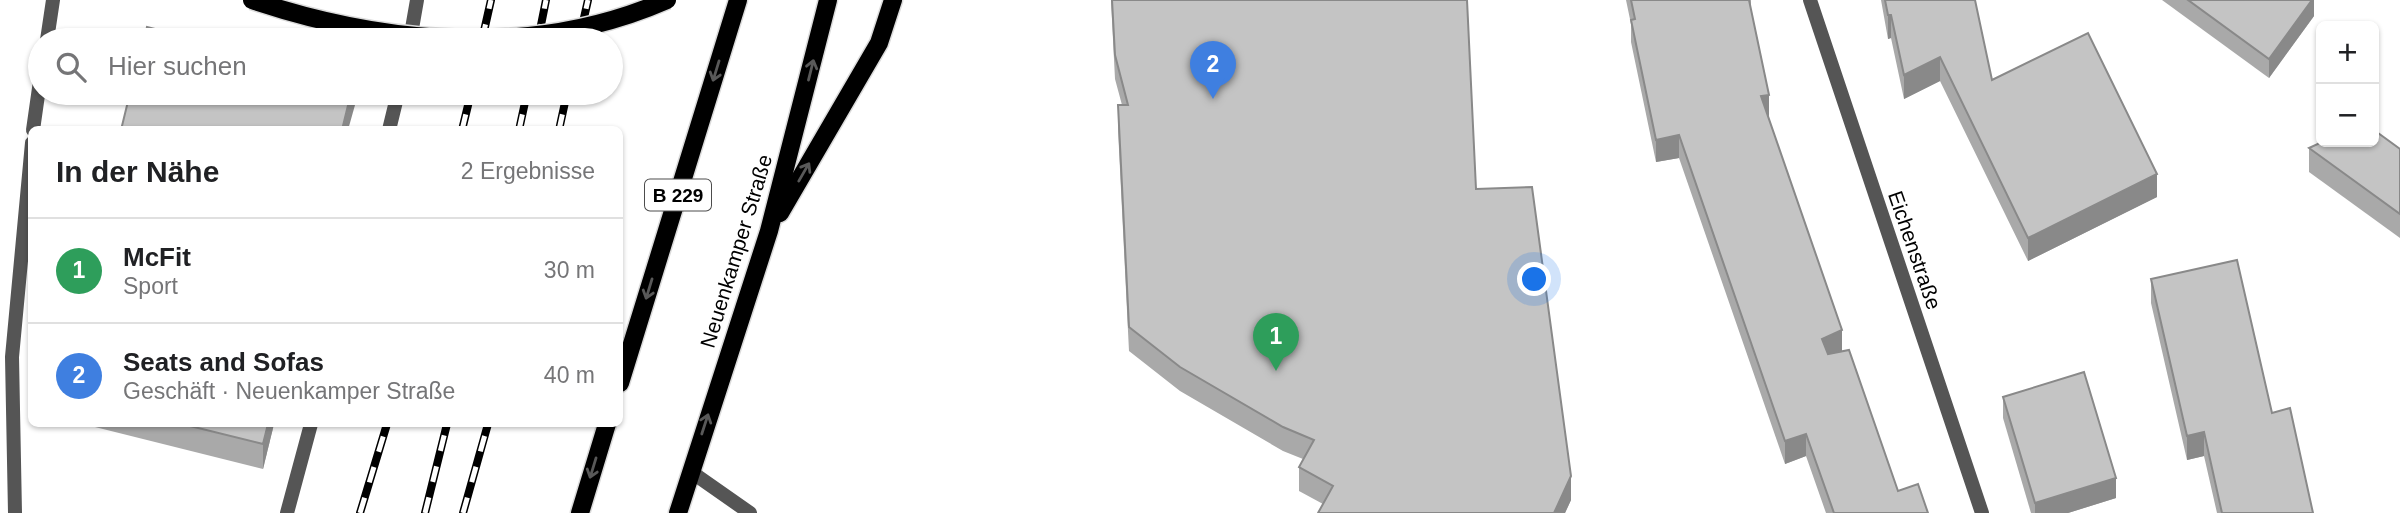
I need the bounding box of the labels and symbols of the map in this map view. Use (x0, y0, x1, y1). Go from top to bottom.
pin: 2 (1190, 41, 1236, 99)
one-way arrow (805, 59, 818, 82)
one-way arrow (708, 60, 721, 82)
street label: Neuenkamper Straße (696, 152, 776, 350)
one-way arrow (797, 162, 811, 182)
road number: B 229 (645, 180, 711, 210)
street label: Eichenstraße (1884, 188, 1946, 312)
your location (1517, 262, 1551, 296)
one-way arrow (641, 277, 654, 299)
pin: 1 (1253, 313, 1299, 371)
one-way arrow (700, 414, 712, 436)
one-way arrow (586, 457, 599, 479)

